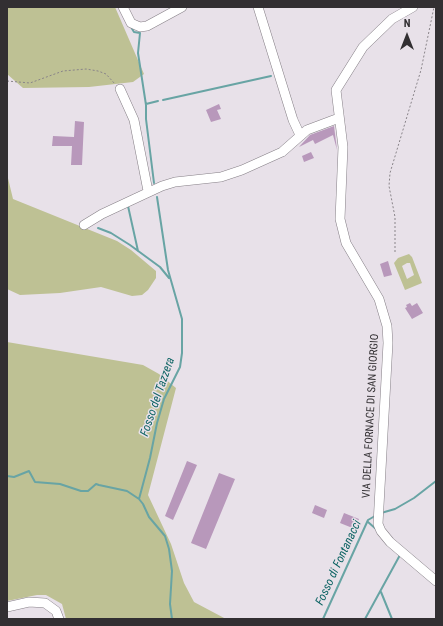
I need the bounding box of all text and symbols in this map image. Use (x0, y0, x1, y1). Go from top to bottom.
north arrow (387, 16, 427, 56)
text: N (404, 17, 410, 30)
street label: VIA DELLA FORNACE DI SAN GIORGIO (360, 333, 382, 499)
water label: Fosso del Tazzera (138, 356, 178, 438)
water label: Fosso di Fontanacci (313, 518, 365, 608)

